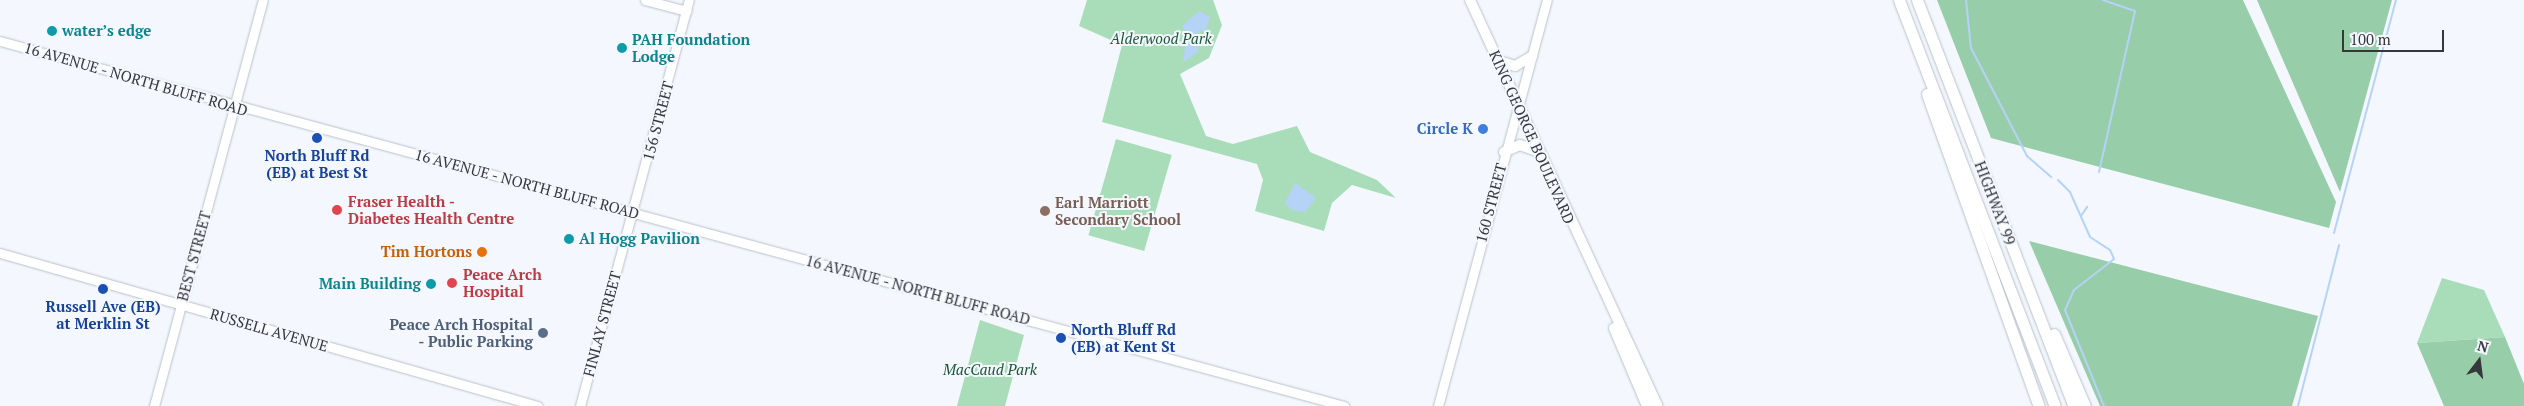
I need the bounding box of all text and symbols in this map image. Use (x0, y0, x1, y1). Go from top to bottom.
scale bar (2344, 20, 2446, 52)
place label: water’s edge (62, 22, 151, 40)
marker: water’s edge (46, 25, 58, 37)
text: 100 m (2350, 29, 2391, 49)
place label: PAH Foundation Lodge (632, 30, 750, 65)
park label: Alderwood Park (1110, 30, 1212, 48)
street label: 16 AVENUE - NORTH BLUFF ROAD (21, 38, 251, 120)
marker: PAH Foundation Lodge (616, 42, 628, 54)
street label: KING GEORGE BOULEVARD (1485, 47, 1579, 227)
street label: 156 STREET (639, 79, 677, 163)
place label: Circle K (1417, 120, 1473, 138)
marker: Circle K (1477, 123, 1489, 135)
marker: North Bluff Rd (EB) at Best St (311, 132, 323, 144)
street label: 16 AVENUE - NORTH BLUFF ROAD (412, 145, 642, 223)
place label: North Bluff Rd (EB) at Best St (264, 146, 370, 181)
street label: HIGHWAY 99 (1971, 159, 2019, 247)
street label: 160 STREET (1472, 161, 1510, 245)
place label: Fraser Health - Diabetes Health Centre (348, 192, 514, 227)
place label: Earl Marriott Secondary School (1055, 193, 1181, 228)
marker: Fraser Health - Diabetes Health Centre (330, 203, 344, 217)
marker: Earl Marriott Secondary School (1039, 205, 1051, 217)
street label: BEST STREET (173, 209, 215, 303)
place label: Al Hogg Pavilion (579, 230, 700, 248)
marker: Al Hogg Pavilion (563, 233, 575, 245)
place label: Tim Hortons (381, 243, 472, 261)
marker: Tim Hortons (476, 246, 488, 258)
street label: 16 AVENUE - NORTH BLUFF ROAD (803, 251, 1033, 329)
place label: Peace Arch Hospital (463, 265, 542, 300)
street label: FINLAY STREET (579, 269, 625, 379)
place label: Main Building (319, 275, 421, 293)
marker: Peace Arch Hospital (445, 276, 459, 290)
marker: Main Building (425, 278, 437, 290)
marker: Russell Ave (EB) at Merklin St (97, 283, 109, 295)
place label: Russell Ave (EB) at Merklin St (45, 297, 161, 332)
street label: RUSSELL AVENUE (208, 305, 330, 355)
place label: Peace Arch Hospital - Public Parking (389, 315, 533, 350)
place label: North Bluff Rd (EB) at Kent St (1071, 320, 1176, 355)
marker: Peace Arch Hospital - Public Parking (537, 327, 549, 339)
marker: North Bluff Rd (EB) at Kent St (1055, 332, 1067, 344)
text: N (2475, 335, 2491, 357)
north arrow (2454, 336, 2504, 386)
park label: MacCaud Park (943, 361, 1037, 379)

